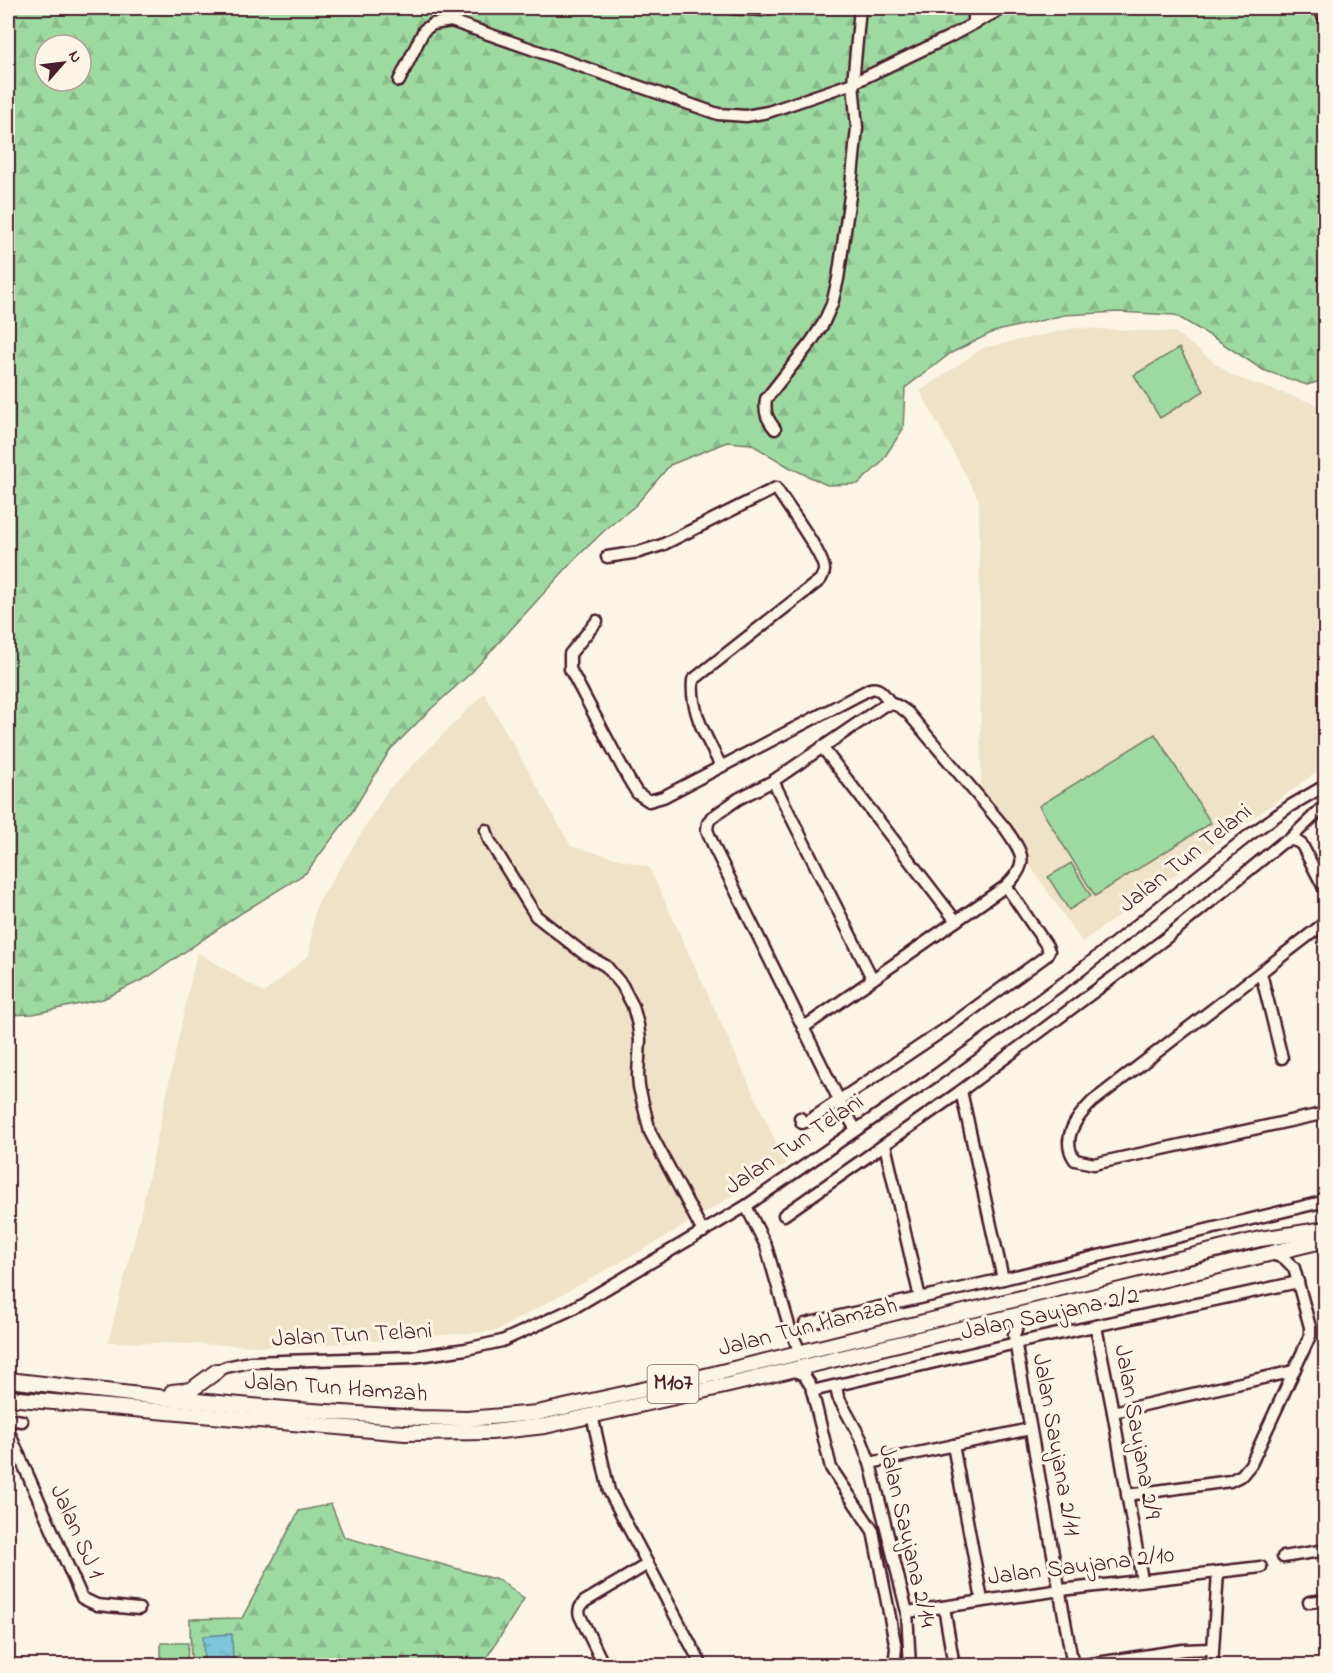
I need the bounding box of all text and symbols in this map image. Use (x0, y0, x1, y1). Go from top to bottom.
north arrow (33, 33, 93, 93)
text: N (61, 46, 88, 67)
street label: Jalan Tun Telani (1112, 796, 1260, 922)
street label: Jalan Tun Telani (718, 1085, 872, 1205)
street label: Jalan Saujana 2/2 (958, 1279, 1142, 1351)
street label: Jalan Tun Hamzah (715, 1289, 901, 1367)
street label: Jalan Tun Telani (271, 1314, 433, 1358)
street label: Jalan Saujana 2/9 (1103, 1342, 1169, 1523)
street label: Jalan Saujana 2/11 (1022, 1351, 1088, 1539)
street label: Jalan Tun Hamzah (243, 1365, 429, 1413)
road number: M107 (648, 1365, 698, 1403)
street label: Jalan Saujana 2/14 (868, 1441, 944, 1631)
street label: Jalan SJ 1 (40, 1479, 113, 1585)
street label: Jalan Saujana 2/10 (986, 1538, 1176, 1596)

